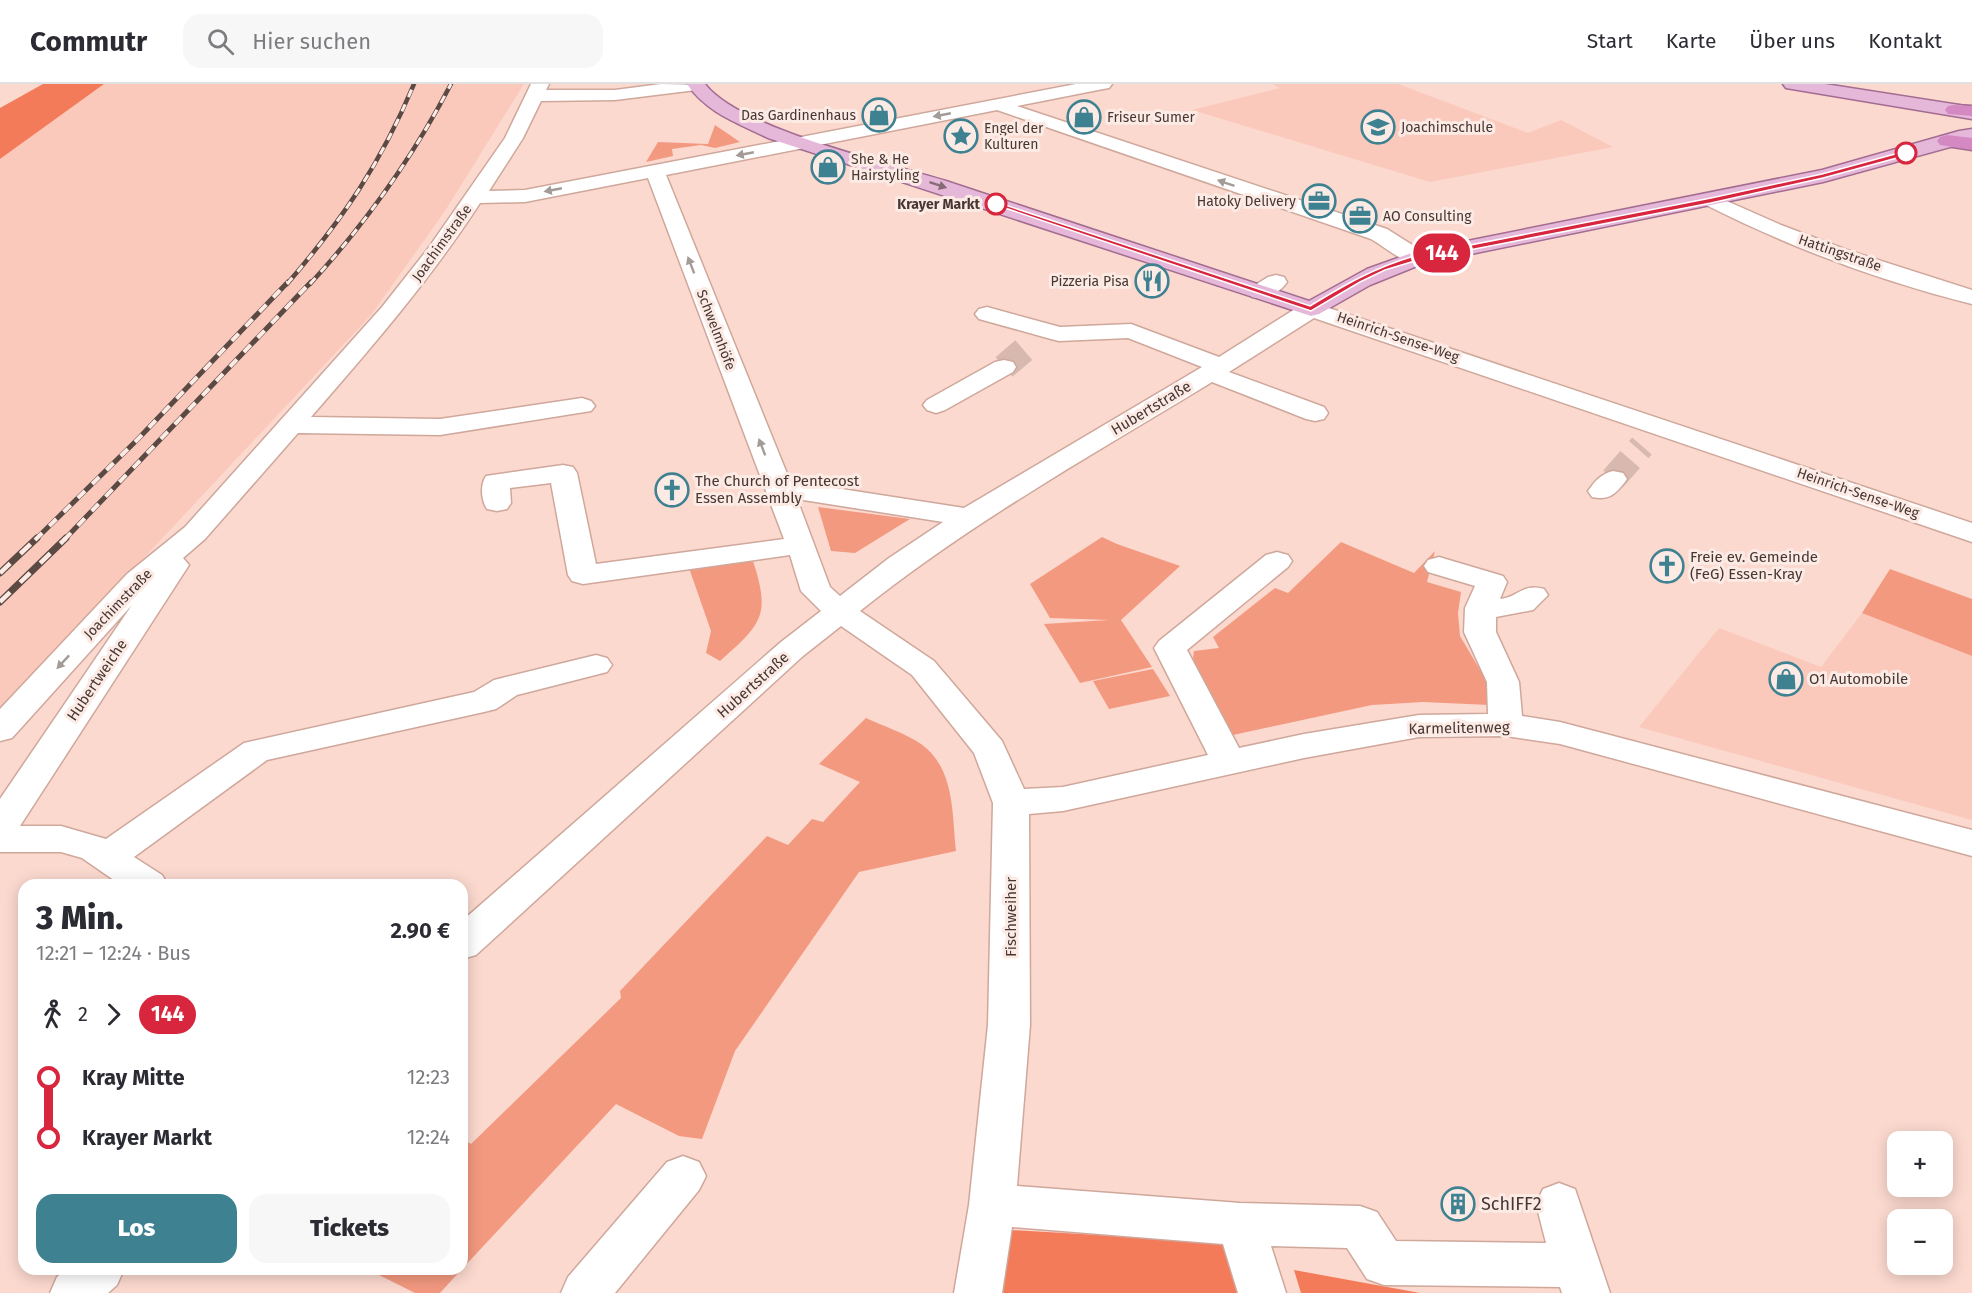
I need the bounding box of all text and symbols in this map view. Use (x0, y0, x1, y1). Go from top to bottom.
search box (183, 14, 603, 68)
text: Commutr (30, 25, 147, 58)
icon: search (204, 25, 237, 58)
text: Hier suchen (252, 28, 371, 55)
text: Start (1587, 28, 1633, 54)
text: Karte (1666, 28, 1716, 54)
text: Über uns (1749, 28, 1835, 54)
text: Kontakt (1868, 28, 1942, 54)
shop icon: Das Gardinenhaus (861, 97, 897, 133)
shop icon: Friseur Sumer (1066, 99, 1102, 135)
place label: Das Gardinenhaus (741, 107, 856, 124)
place label: Friseur Sumer (1107, 109, 1196, 126)
school or university icon: Joachimschule (1360, 109, 1396, 145)
one-way arrow (933, 111, 952, 120)
place icon: Engel der Kulturen (943, 118, 979, 154)
place label: Joachimschule (1401, 119, 1493, 136)
place label: Engel der Kulturen (984, 120, 1044, 153)
unlabelled marker (1895, 142, 1917, 164)
shop icon: She & He Hairstyling (810, 149, 846, 185)
one-way arrow (735, 150, 754, 159)
place label: She & He Hairstyling (851, 151, 920, 184)
one-way arrow (1217, 177, 1235, 187)
one-way arrow (929, 181, 947, 190)
office icon: Hatoky Delivery (1301, 183, 1337, 219)
one-way arrow (543, 186, 562, 195)
marker: Krayer Markt (985, 193, 1007, 215)
place label: Hatoky Delivery (1197, 193, 1296, 210)
place label: Krayer Markt (897, 196, 981, 213)
office icon: AO Consulting (1342, 198, 1378, 234)
street label: Joachimstraße (408, 201, 476, 285)
place label: AO Consulting (1383, 208, 1472, 225)
street label: Hattingstraße (1796, 231, 1884, 275)
line badge: 144 (1408, 234, 1476, 272)
text: 144 (1425, 240, 1459, 266)
one-way arrow (686, 256, 696, 274)
restaurant icon: Pizzeria Pisa (1134, 263, 1170, 299)
place label: Pizzeria Pisa (1050, 273, 1129, 290)
street label: Schwelmhöfe (693, 287, 739, 373)
street label: Heinrich-Sense-Weg (1335, 308, 1462, 366)
street label: Hubertstraße (1108, 377, 1194, 439)
one-way arrow (757, 438, 766, 456)
street label: Heinrich-Sense-Weg (1795, 464, 1922, 522)
church icon: The Church of Pentecost Essen Assembly (654, 472, 690, 508)
place label: The Church of Pentecost Essen Assembly (695, 472, 860, 507)
church icon: Freie ev. Gemeinde (FeG) Essen-Kray (1649, 548, 1685, 584)
place label: Freie ev. Gemeinde (FeG) Essen-Kray (1690, 548, 1818, 583)
street label: Joachimstraße (80, 565, 156, 643)
street label: Hubertweiche (63, 636, 131, 724)
street label: Hubertstraße (713, 648, 793, 722)
one-way arrow (56, 654, 70, 669)
shop icon: O1 Automobile (1768, 661, 1804, 697)
place label: O1 Automobile (1809, 670, 1908, 688)
street label: Karmelitenweg (1408, 718, 1510, 738)
street label: Fischweiher (1002, 877, 1020, 957)
text: 3 Min. (36, 898, 123, 938)
text: 2.90 € (390, 917, 450, 944)
text: 12:21 – 12:24 · Bus (36, 941, 190, 965)
icon: walk (36, 998, 69, 1031)
icon: forward (97, 998, 130, 1031)
text: 144 (151, 1001, 184, 1027)
text: 2 (78, 1002, 88, 1026)
text: Kray Mitte (82, 1064, 185, 1091)
text: 12:23 (407, 1065, 450, 1089)
text: Krayer Markt (82, 1124, 212, 1151)
text: 12:24 (407, 1125, 450, 1149)
map controls (1887, 1131, 1953, 1275)
button: + (1887, 1131, 1953, 1197)
building icon: SchIFF2 (1440, 1186, 1476, 1222)
place label: SchIFF2 (1481, 1193, 1542, 1215)
button: Los (36, 1194, 237, 1263)
button: Tickets (249, 1194, 450, 1263)
button: − (1887, 1209, 1953, 1275)

